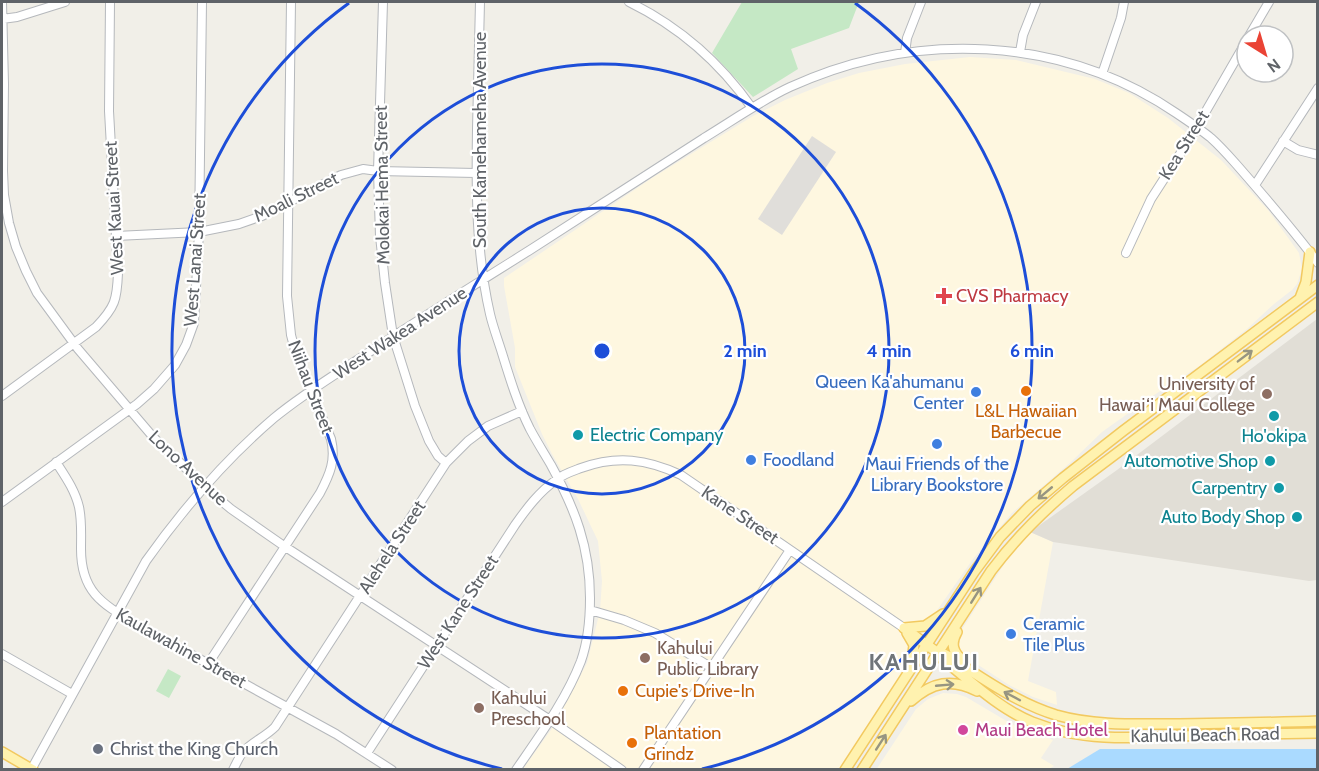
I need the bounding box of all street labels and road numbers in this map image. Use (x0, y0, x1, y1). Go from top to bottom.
street label: South Kamehameha Avenue (469, 32, 491, 248)
street label: Molokai Hema Street (370, 105, 394, 265)
street label: Kea Street (1154, 106, 1214, 184)
street label: West Kauai Street (100, 140, 128, 276)
street label: Moali Street (250, 167, 342, 227)
street label: West Lanai Street (179, 193, 211, 327)
street label: West Wakea Avenue (329, 282, 471, 384)
street label: Niihau Street (283, 337, 339, 437)
street label: Lono Avenue (144, 426, 232, 510)
street label: Kane Street (697, 481, 783, 549)
street label: Alehela Street (354, 496, 430, 598)
street label: West Kane Street (413, 551, 503, 673)
street label: Kaulawahine Street (112, 603, 250, 693)
street label: Kahului Beach Road (1130, 723, 1280, 747)

